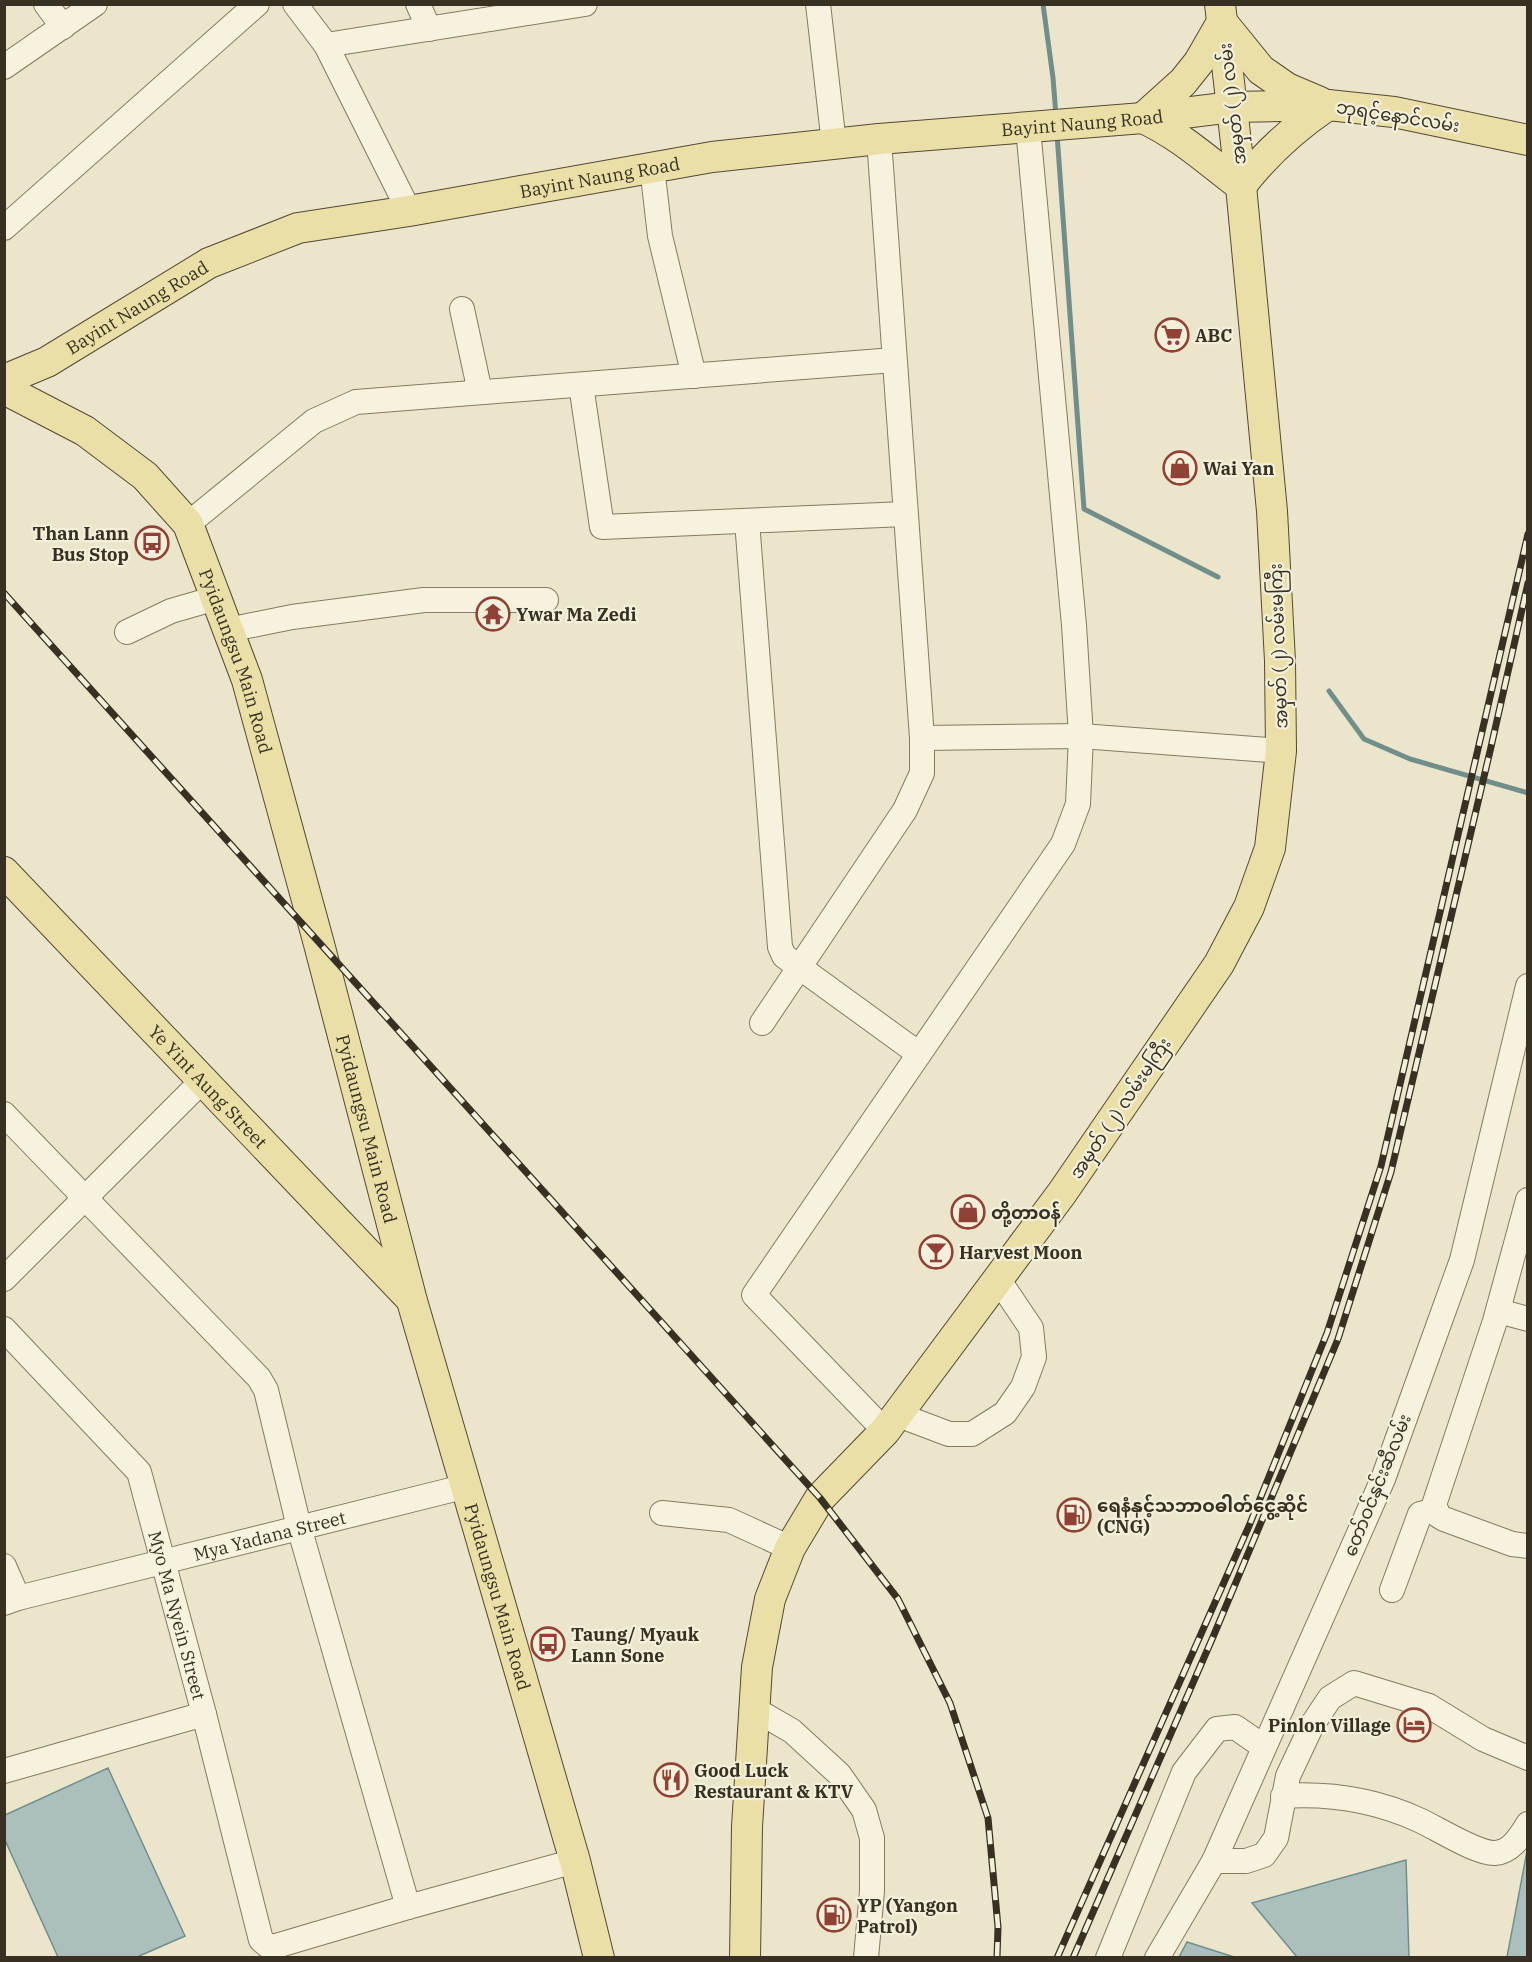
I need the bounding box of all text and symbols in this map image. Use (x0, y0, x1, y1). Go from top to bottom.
street label: အမှတ် (၂) လမ်း (1212, 41, 1255, 166)
street label: ဘုရင့်နောင်လမ်း (1334, 94, 1461, 141)
street label: Bayint Naung Road (1000, 104, 1165, 141)
street label: Bayint Naung Road (518, 151, 682, 203)
street label: Bayint Naung Road (62, 255, 212, 359)
supermarket icon: ABC (1154, 317, 1190, 353)
place label: ABC (1195, 324, 1232, 347)
shop icon: Wai Yan (1162, 450, 1198, 486)
place label: Wai Yan (1203, 457, 1274, 480)
place label: Than Lann Bus Stop (33, 522, 129, 566)
bus stop icon: Than Lann Bus Stop (134, 525, 170, 561)
street label: အမှတ် (၂) လမ်းမကြီး (1262, 563, 1296, 729)
street label: Pyidaungsu Main Road (194, 565, 278, 756)
temple icon: Ywar Ma Zedi (475, 596, 511, 632)
place label: Ywar Ma Zedi (516, 603, 636, 626)
street label: Ye Yint Aung Street (144, 1020, 272, 1153)
street label: Pyidaungsu Main Road (332, 1032, 403, 1226)
street label: အမှတ် (၂) လမ်းမကြီး (1063, 1032, 1179, 1185)
shop icon: တို့တာဝန် (950, 1194, 986, 1230)
place label: တို့တာဝန် (991, 1201, 1061, 1227)
bar icon: Harvest Moon (918, 1234, 954, 1270)
place label: Harvest Moon (959, 1241, 1083, 1264)
street label: တော်ဝင်နှင်းဆီလမ်း (1336, 1410, 1420, 1561)
place label: ရေနံနှင့်သဘာဝဓါတ်ငွေ့ဆိုင် (CNG) (1097, 1494, 1308, 1538)
fuel station icon: ရေနံနှင့်သဘာဝဓါတ်ငွေ့ဆိုင် (CNG) (1056, 1497, 1092, 1533)
street label: Pyidaungsu Main Road (460, 1500, 536, 1693)
street label: Mya Yadana Street (191, 1505, 348, 1565)
street label: Myo Ma Nyein Street (144, 1528, 211, 1702)
place label: Taung/ Myauk Lann Sone (571, 1623, 700, 1667)
bus stop icon: Taung/ Myauk Lann Sone (530, 1626, 566, 1662)
hotel icon: Pinlon Village (1396, 1707, 1432, 1743)
place label: Pinlon Village (1268, 1714, 1391, 1737)
place label: Good Luck Restaurant & KTV (694, 1759, 854, 1803)
restaurant icon: Good Luck Restaurant & KTV (653, 1762, 689, 1798)
place label: YP (Yangon Patrol) (857, 1894, 958, 1938)
fuel station icon: YP (Yangon Patrol) (816, 1897, 852, 1933)

